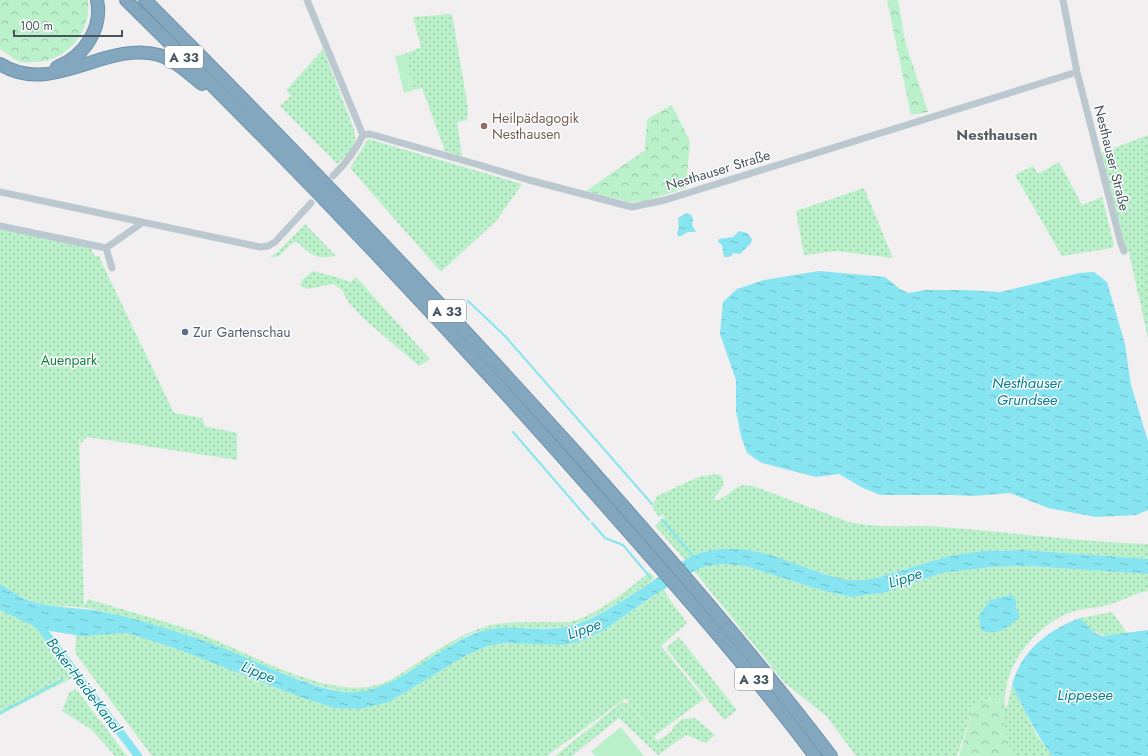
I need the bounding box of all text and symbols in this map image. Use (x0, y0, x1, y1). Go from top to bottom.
scale bar (14, 12, 122, 38)
text: 100 m (20, 17, 53, 35)
road number: A 33 (165, 46, 203, 68)
street label: Nesthauser Straße (1089, 103, 1135, 213)
place label: Heilpädagogik Nesthausen (492, 108, 580, 144)
marker: Heilpädagogik Nesthausen (479, 121, 489, 131)
district label: Nesthausen (956, 124, 1038, 146)
street label: Nesthauser Straße (663, 145, 773, 195)
road number: A 33 (428, 300, 466, 322)
place label: Zur Gartenschau (193, 322, 291, 342)
marker: Zur Gartenschau (180, 327, 190, 337)
park label: Auenpark (41, 350, 98, 370)
water label: Nesthauser Grundsee (992, 372, 1063, 411)
water label: Lippe (885, 562, 925, 594)
water label: Lippe (564, 613, 604, 645)
water label: Boker-Heide-Kanal (41, 633, 128, 738)
water label: Lippe (238, 655, 279, 689)
road number: A 33 (735, 668, 773, 690)
water label: Lippesee (1057, 684, 1113, 706)

